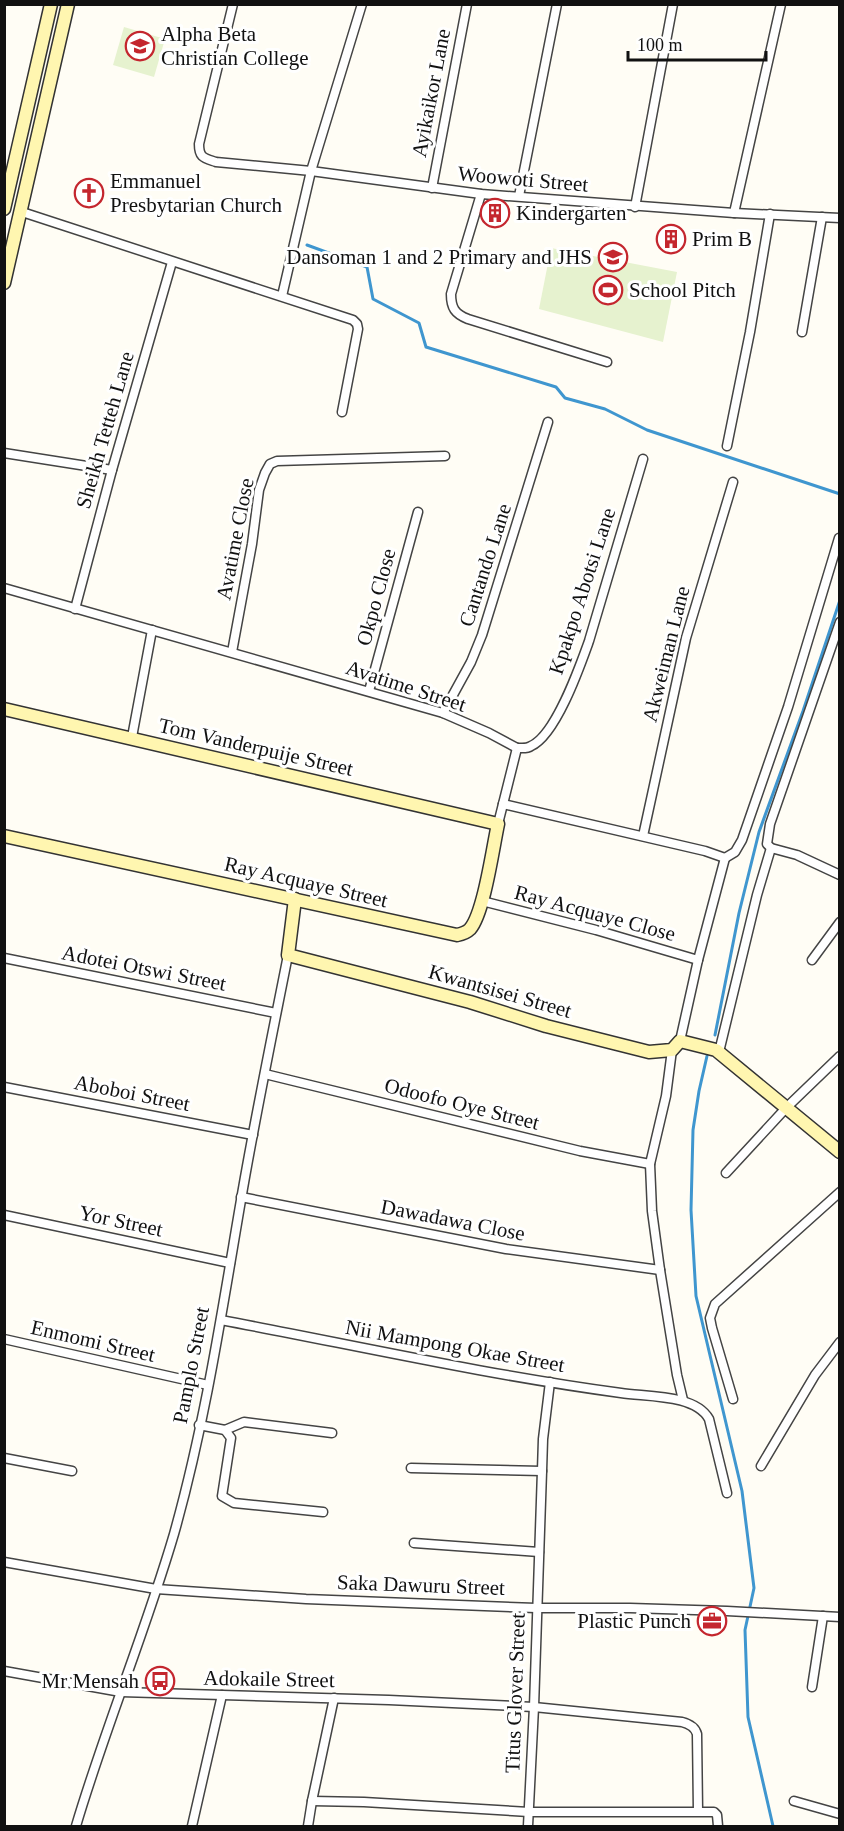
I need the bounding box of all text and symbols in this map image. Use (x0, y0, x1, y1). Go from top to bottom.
place label: Alpha Beta Christian College (161, 22, 309, 70)
scale bar (628, 24, 766, 62)
street label: Ayikaikor Lane (407, 27, 455, 159)
school or university icon: Alpha Beta Christian College (124, 30, 156, 62)
text: 100 m (637, 35, 683, 55)
street label: Woowoti Street (457, 161, 589, 197)
place label: Emmanuel Presbytarian Church (110, 169, 283, 217)
church icon: Emmanuel Presbytarian Church (73, 177, 105, 209)
building icon: Kindergarten (479, 197, 511, 229)
place label: Kindergarten (516, 201, 627, 225)
building icon: Prim B (655, 223, 687, 255)
place label: Prim B (692, 227, 752, 251)
school or university icon: Dansoman 1 and 2 Primary and JHS (597, 241, 629, 273)
place label: Dansoman 1 and 2 Primary and JHS (286, 245, 592, 269)
sports icon: School Pitch (592, 274, 624, 306)
place label: School Pitch (629, 278, 736, 302)
street label: Sheikh Tetteh Lane (71, 349, 139, 511)
street label: Avatime Close (211, 476, 259, 602)
street label: Cantando Lane (454, 501, 516, 629)
street label: Kpakpo Abotsi Lane (544, 505, 620, 677)
street label: Okpo Close (352, 546, 400, 648)
street label: Akweiman Lane (637, 583, 695, 725)
street label: Avatime Street (343, 655, 469, 717)
street label: Tom Vanderpuije Street (156, 713, 356, 781)
street label: Ray Acquaye Street (222, 852, 390, 912)
street label: Ray Acquaye Close (512, 880, 678, 946)
street label: Adotei Otswi Street (60, 940, 228, 996)
street label: Kwantsisei Street (426, 959, 574, 1023)
street label: Aboboi Street (72, 1070, 192, 1116)
street label: Odoofo Oye Street (382, 1073, 542, 1135)
street label: Dawadawa Close (379, 1194, 527, 1246)
street label: Yor Street (77, 1200, 165, 1242)
street label: Pamplo Street (168, 1304, 214, 1425)
street label: Enmomi Street (29, 1315, 158, 1367)
street label: Nii Mampong Okae Street (344, 1315, 567, 1377)
street label: Saka Dawuru Street (337, 1570, 506, 1600)
office icon: Plastic Punch (696, 1605, 728, 1637)
place label: Plastic Punch (577, 1609, 691, 1633)
street label: Titus Glover Street (500, 1612, 530, 1773)
bus stop icon: Mr Mensah (144, 1665, 176, 1697)
street label: Adokaile Street (203, 1666, 335, 1692)
place label: Mr Mensah (42, 1669, 139, 1693)

